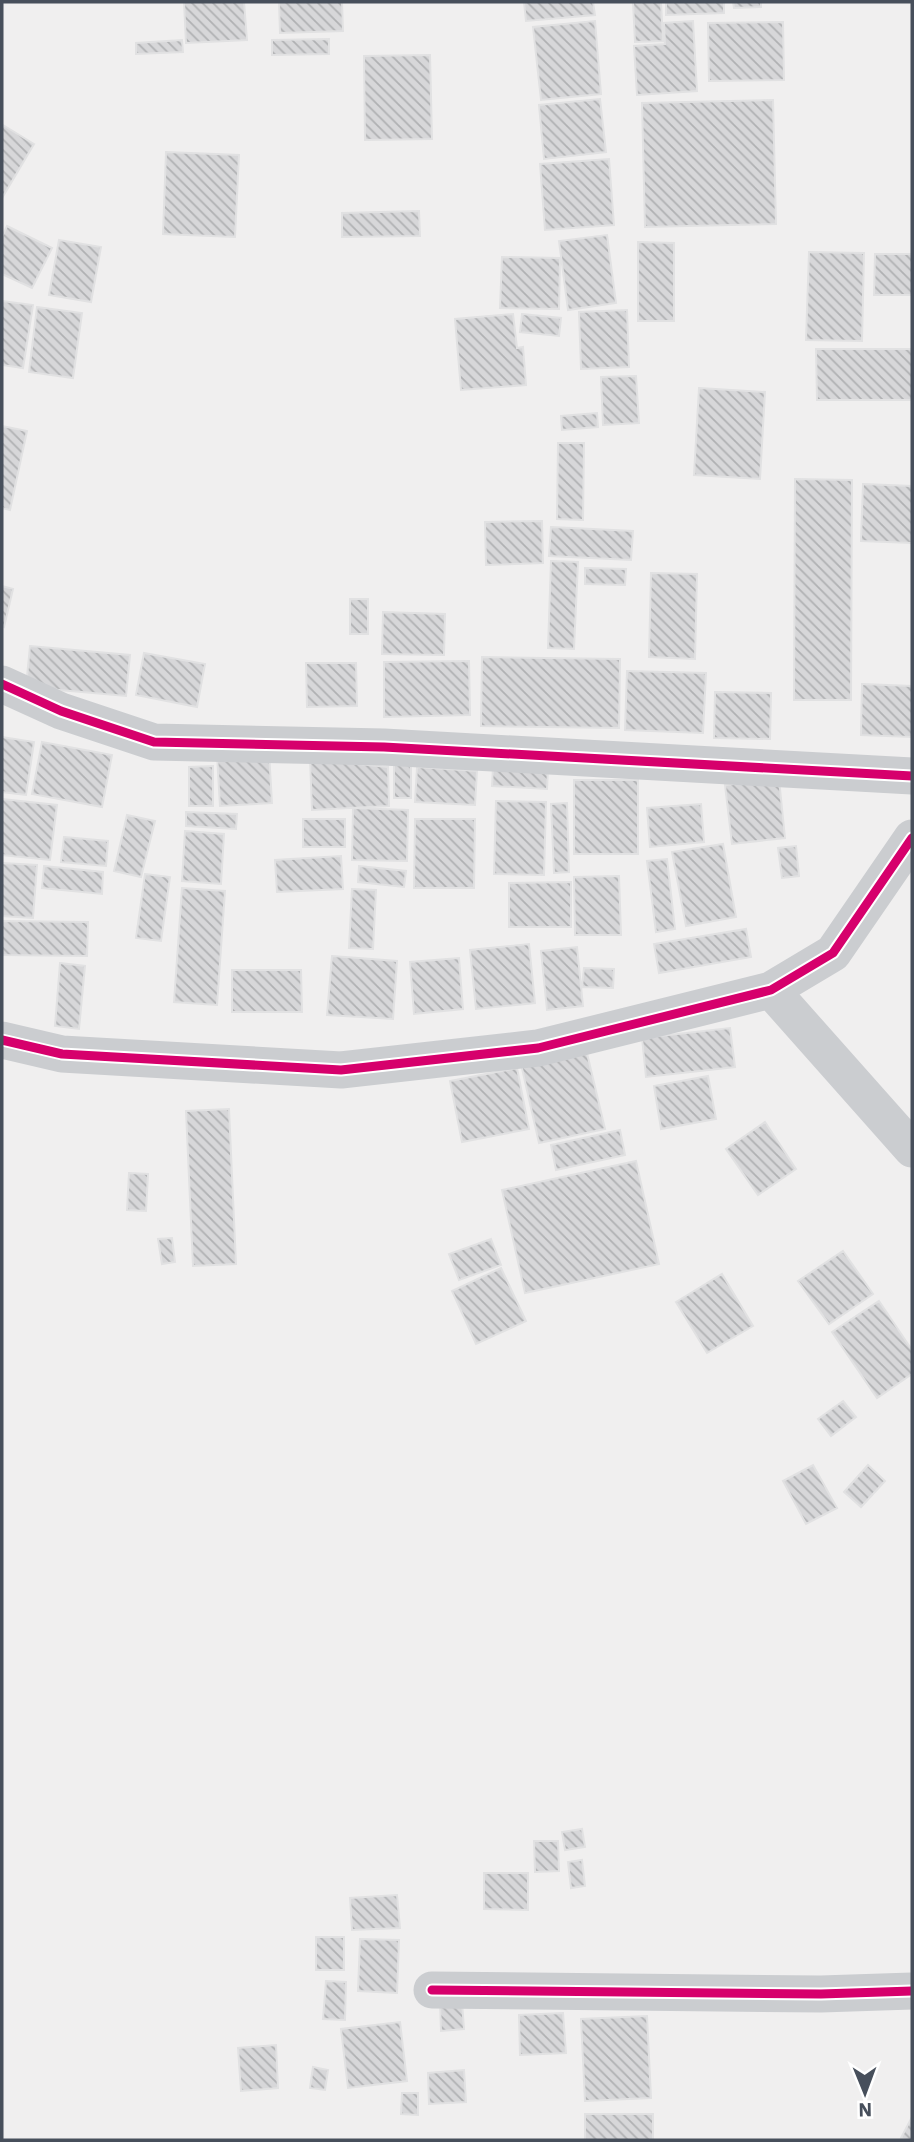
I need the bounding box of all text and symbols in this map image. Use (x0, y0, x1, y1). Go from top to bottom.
north arrow (830, 2058, 900, 2128)
text: N (858, 2098, 872, 2122)

